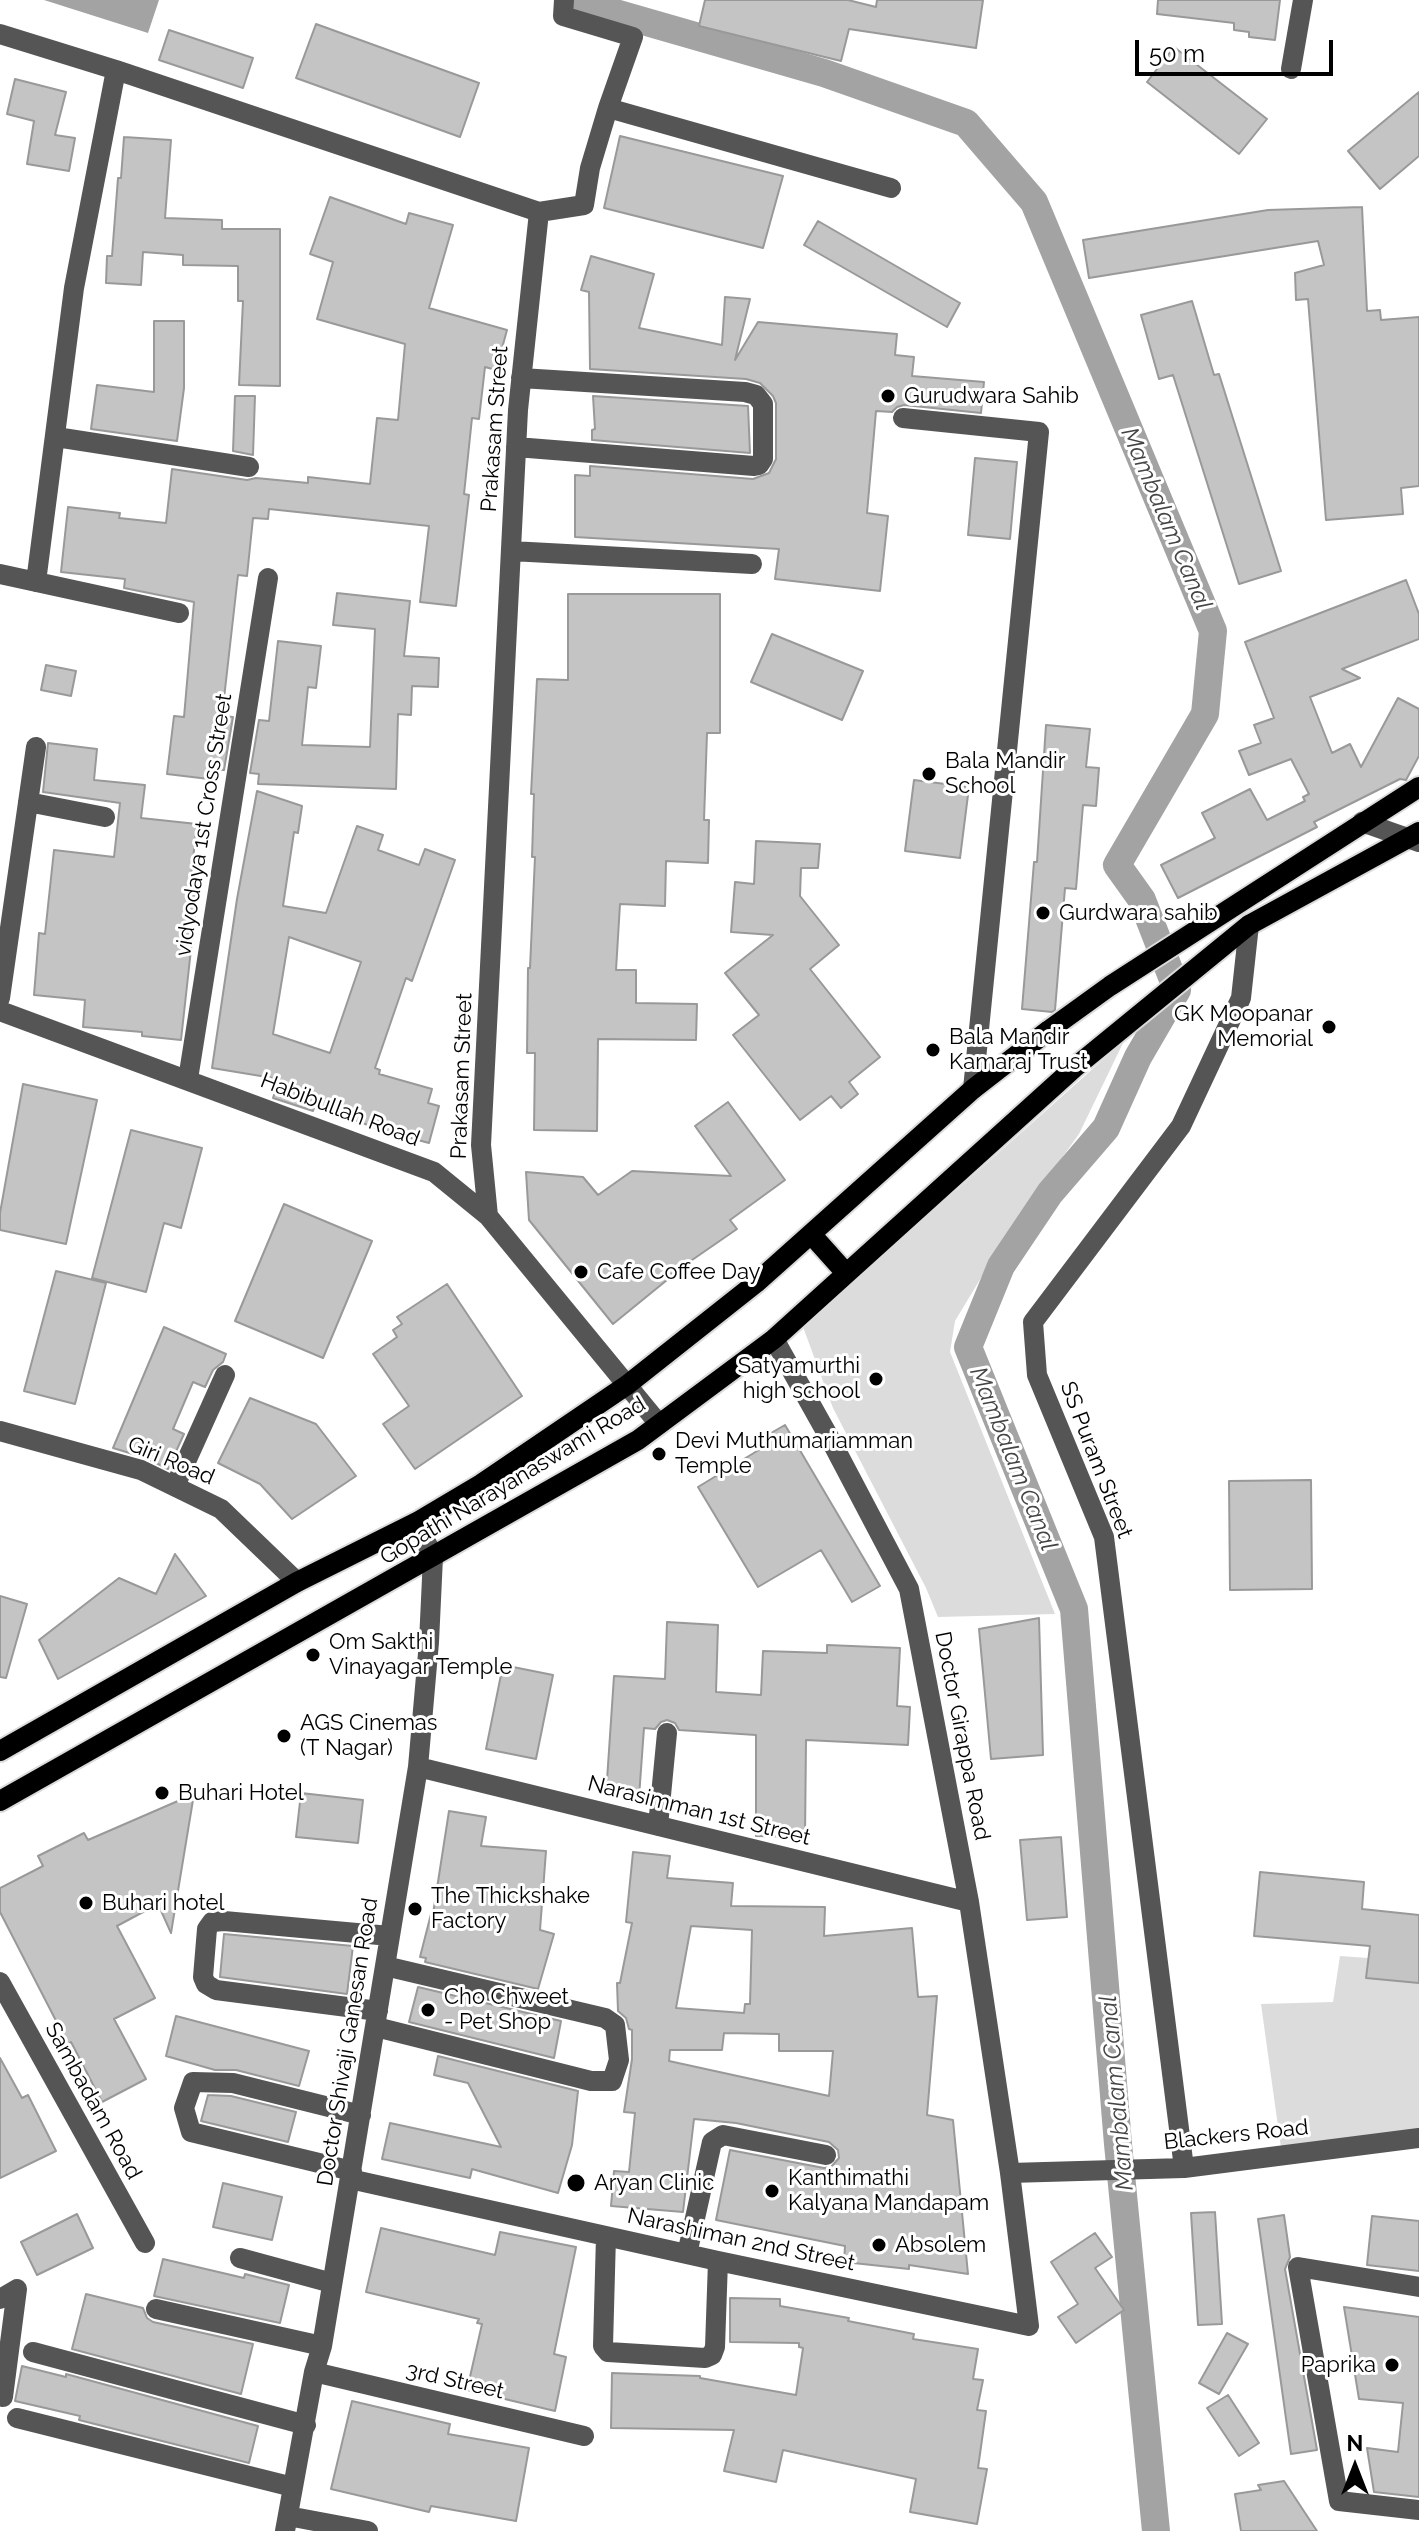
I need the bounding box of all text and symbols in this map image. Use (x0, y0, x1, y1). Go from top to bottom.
scale bar (1139, 24, 1337, 74)
text: 50 m (1149, 39, 1205, 68)
street label: Prakasam Street (476, 345, 514, 513)
place label: Gurudwara Sahib (904, 383, 1079, 409)
marker: Gurudwara Sahib (879, 387, 897, 405)
water label: Mambalam Canal (1114, 423, 1218, 615)
street label: vidyodaya 1st Cross Street (170, 692, 238, 958)
place label: Bala Mandir School (945, 748, 1065, 800)
marker: Bala Mandir School (920, 765, 938, 783)
place label: Gurdwara sahib (1059, 900, 1218, 926)
marker: Gurdwara sahib (1034, 904, 1052, 922)
street label: Prakasam Street (446, 992, 478, 1160)
place label: GK Moopanar Memorial (1174, 1001, 1313, 1052)
marker: GK Moopanar Memorial (1320, 1018, 1338, 1036)
place label: Bala Mandir Kamaraj Trust (949, 1024, 1088, 1076)
marker: Bala Mandir Kamaraj Trust (924, 1041, 942, 1059)
street label: Habibullah Road (257, 1068, 423, 1152)
place label: Cafe Coffee Day (597, 1259, 761, 1285)
marker: Cafe Coffee Day (572, 1263, 590, 1281)
place label: Satyamurthi high school (738, 1353, 860, 1404)
water label: Mambalam Canal (963, 1363, 1063, 1555)
marker: Satyamurthi high school (867, 1370, 885, 1388)
street label: SS Puram Street (1054, 1378, 1138, 1542)
street label: Gopathi Narayanaswami Road (376, 1391, 650, 1571)
place label: Devi Muthumariamman Temple (675, 1428, 913, 1480)
street label: Giri Road (124, 1431, 218, 1491)
marker: Devi Muthumariamman Temple (650, 1445, 668, 1463)
place label: Om Sakthi Vinayagar Temple (329, 1629, 512, 1680)
street label: Doctor Girappa Road (929, 1629, 995, 1843)
marker: Om Sakthi Vinayagar Temple (304, 1646, 322, 1664)
place label: AGS Cinemas (T Nagar) (300, 1710, 437, 1762)
marker: AGS Cinemas (T Nagar) (275, 1727, 293, 1745)
street label: Narasimman 1st Street (585, 1771, 813, 1851)
place label: Buhari Hotel (178, 1780, 304, 1806)
marker: Buhari Hotel (153, 1784, 171, 1802)
place label: The Thickshake Factory (431, 1883, 590, 1934)
place label: Buhari hotel (102, 1890, 224, 1916)
marker: Buhari hotel (77, 1894, 95, 1912)
street label: Doctor Shivaji Ganesan Road (312, 1896, 384, 2188)
marker: The Thickshake Factory (406, 1900, 424, 1918)
place label: Cho Chweet - Pet Shop (444, 1984, 569, 2036)
water label: Mambalam Canal (1094, 1994, 1140, 2192)
marker: Cho Chweet - Pet Shop (419, 2001, 437, 2019)
street label: Sambadam Road (39, 2018, 147, 2184)
street label: Blackers Road (1162, 2114, 1310, 2156)
place label: Kanthimathi Kalyana Mandapam (788, 2165, 989, 2216)
place label: Aryan Clinic (594, 2170, 714, 2196)
marker: Aryan Clinic (565, 2172, 587, 2194)
marker: Kanthimathi Kalyana Mandapam (763, 2182, 781, 2200)
street label: Narashiman 2nd Street (625, 2203, 857, 2277)
place label: Absolem (895, 2232, 986, 2258)
marker: Absolem (870, 2236, 888, 2254)
place label: Paprika (1301, 2352, 1376, 2378)
marker: Paprika (1383, 2356, 1401, 2374)
street label: 3rd Street (404, 2357, 506, 2405)
north arrow (1315, 2427, 1395, 2507)
text: N (1347, 2430, 1363, 2456)

